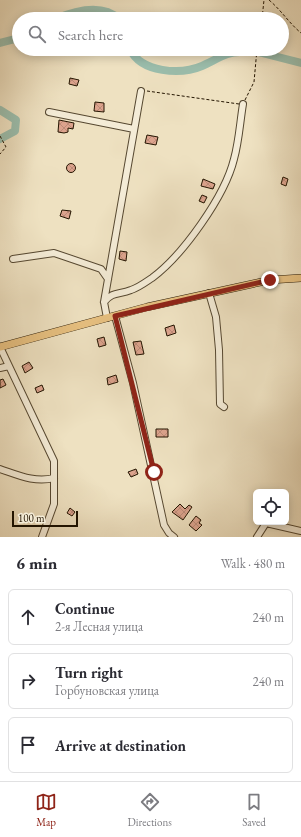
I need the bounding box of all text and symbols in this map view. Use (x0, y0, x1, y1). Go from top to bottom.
search box (12, 12, 289, 56)
icon: search (26, 23, 48, 45)
text: Search here (58, 25, 123, 44)
route end (261, 271, 279, 289)
route start (145, 463, 163, 481)
map controls (253, 489, 289, 525)
button: locate (253, 489, 289, 525)
scale bar (12, 509, 78, 528)
text: 100 m (18, 511, 45, 525)
text: 6 min (16, 552, 57, 574)
text: Walk · 480 m (221, 555, 285, 572)
text: Continue (55, 599, 115, 618)
icon: ahead (17, 606, 39, 628)
text: 240 m (253, 609, 284, 626)
text: 2-я Лесная улица (55, 618, 143, 635)
text: Turn right (55, 663, 123, 682)
icon: right (17, 670, 39, 692)
text: 240 m (253, 673, 284, 690)
text: Горбуновская улица (55, 682, 159, 699)
icon: arrive (17, 734, 39, 756)
text: Arrive at destination (55, 736, 186, 755)
tab: Map (35, 791, 57, 829)
tab: Directions (128, 791, 172, 829)
tab: Saved (242, 791, 266, 829)

